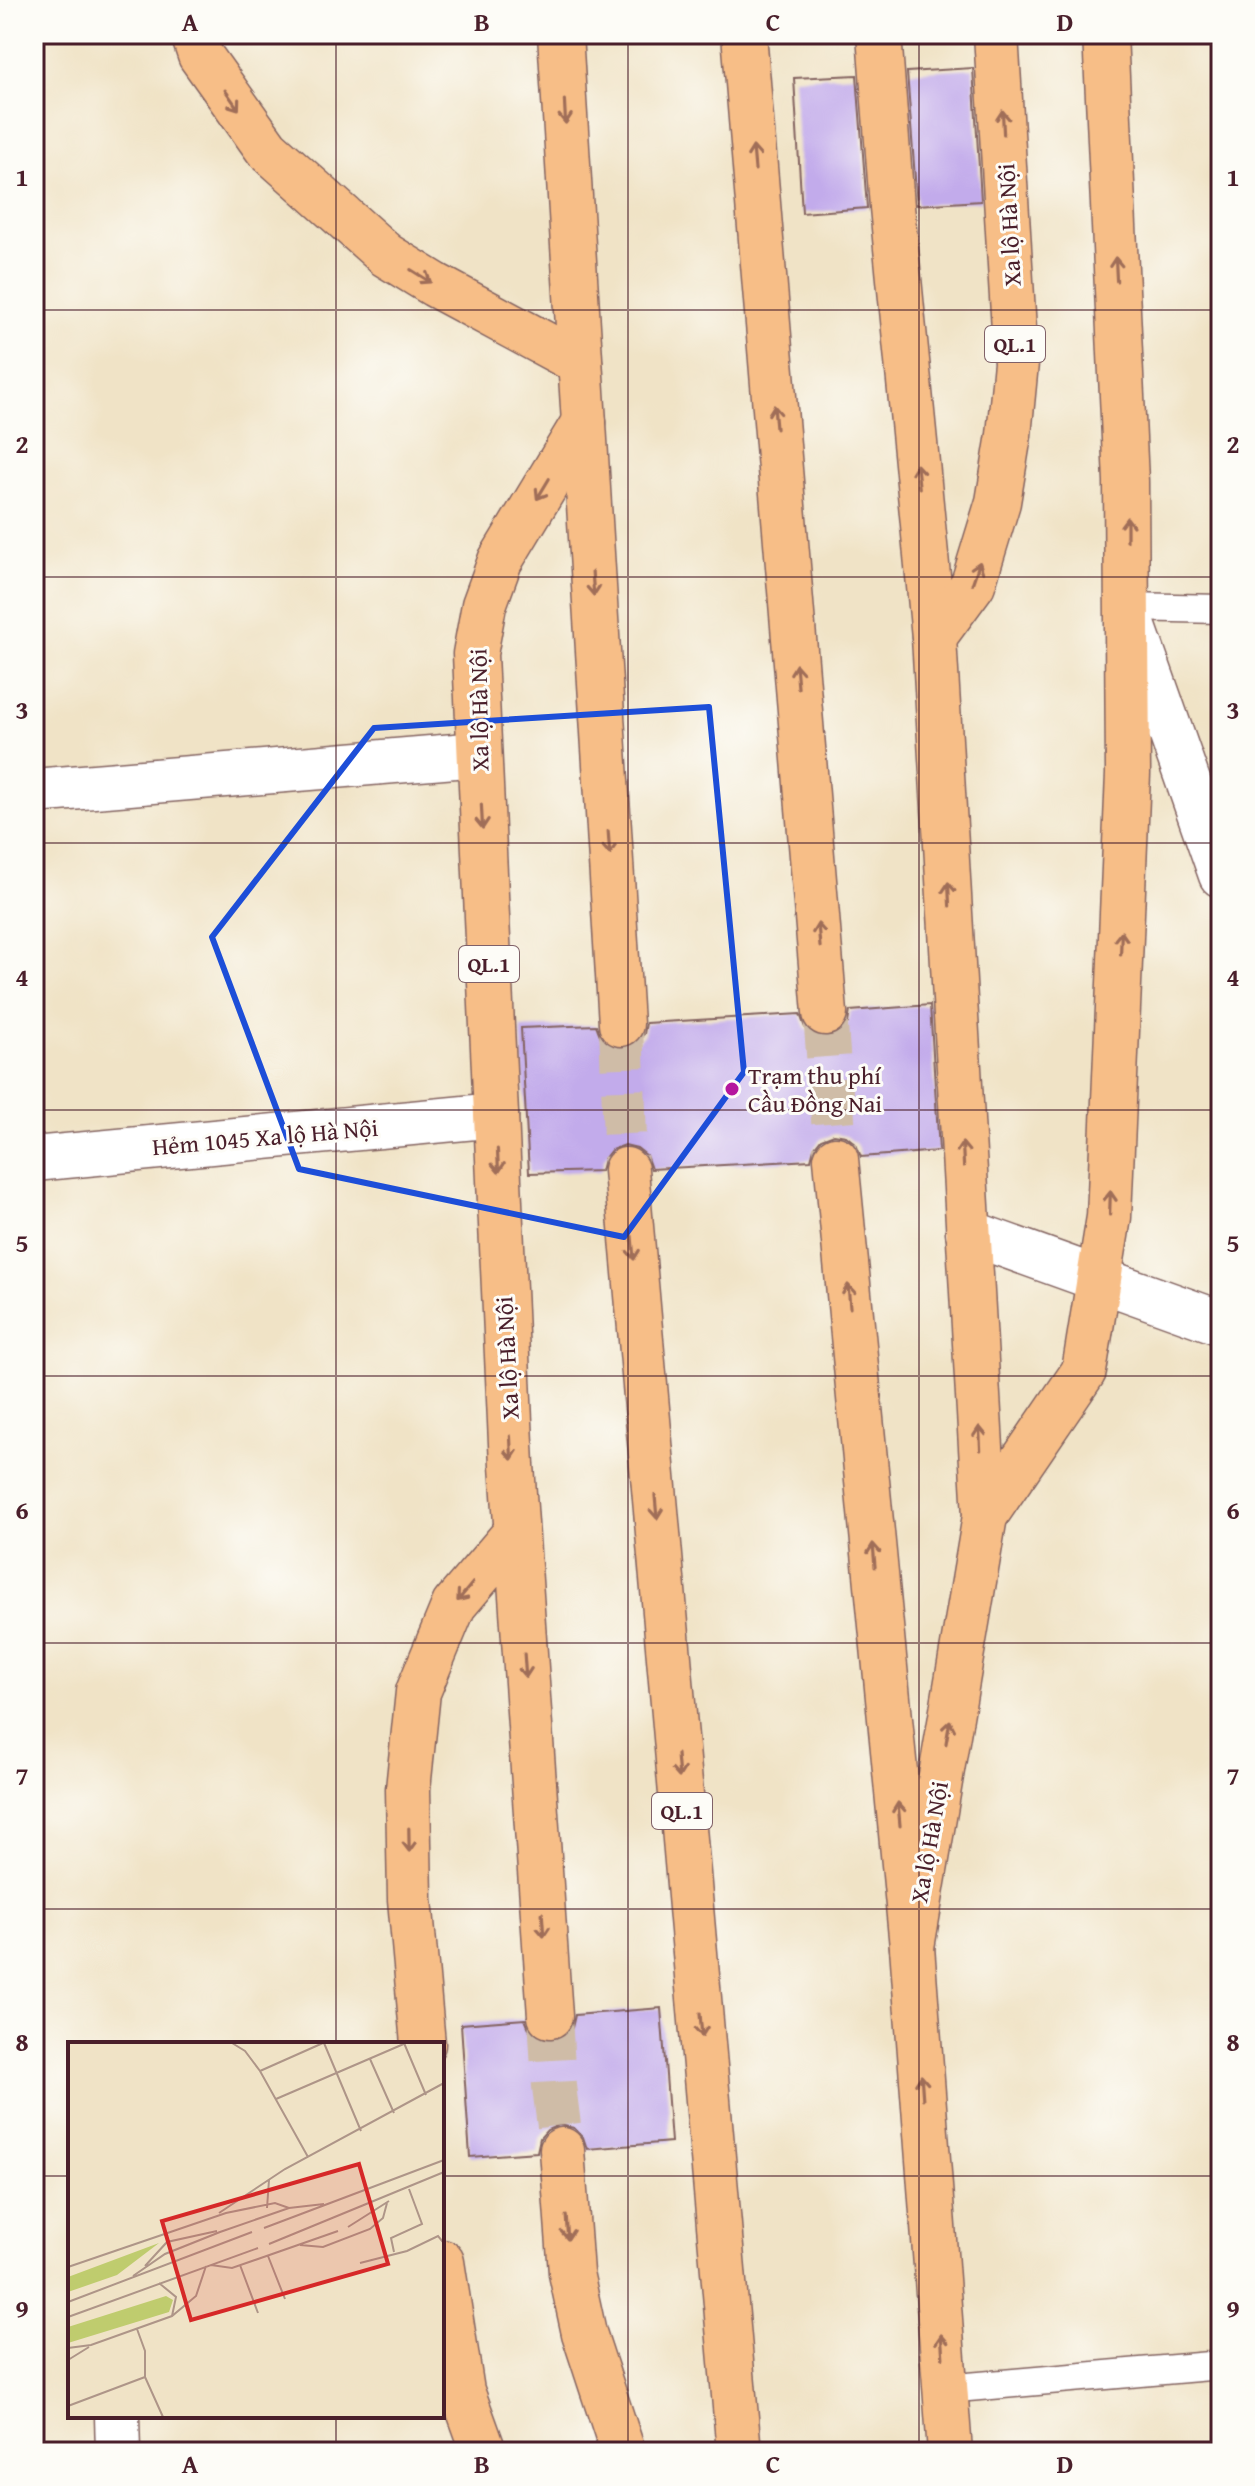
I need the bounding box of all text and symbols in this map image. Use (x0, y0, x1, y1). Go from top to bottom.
text: A (182, 2, 199, 41)
text: B (474, 2, 490, 41)
text: C (766, 2, 780, 41)
text: D (1057, 2, 1073, 41)
one-way arrow (224, 89, 240, 111)
one-way arrow (557, 98, 572, 125)
one-way arrow (996, 109, 1011, 136)
one-way arrow (746, 145, 761, 171)
text: 1 (15, 157, 29, 196)
text: 1 (1226, 157, 1240, 196)
street label: Xa lộ Hà Nội (988, 162, 1030, 287)
one-way arrow (1109, 256, 1124, 283)
one-way arrow (409, 269, 432, 285)
road number: QL.1 (985, 326, 1045, 362)
one-way arrow (768, 404, 783, 431)
text: 2 (15, 424, 29, 463)
text: 2 (1226, 424, 1240, 463)
one-way arrow (910, 463, 925, 490)
one-way arrow (535, 477, 551, 500)
one-way arrow (1119, 516, 1135, 543)
one-way arrow (970, 561, 985, 586)
one-way arrow (586, 570, 601, 597)
street label: Xa lộ Hà Nội (460, 648, 498, 772)
one-way arrow (789, 663, 804, 690)
text: 3 (15, 690, 29, 729)
text: 3 (1226, 690, 1240, 729)
one-way arrow (475, 803, 490, 830)
one-way arrow (602, 829, 617, 856)
one-way arrow (941, 881, 956, 908)
one-way arrow (811, 922, 826, 949)
one-way arrow (1114, 930, 1129, 957)
road number: QL.1 (459, 946, 519, 982)
text: 4 (15, 957, 29, 996)
text: 4 (1226, 957, 1240, 996)
place label: Trạm thu phí Cầu Đồng Nai (748, 1058, 882, 1121)
marker: Trạm thu phí Cầu Đồng Nai (723, 1080, 741, 1098)
street label: Hẻm 1045 Xa lộ Hà Nội (151, 1110, 380, 1164)
one-way arrow (956, 1141, 971, 1168)
one-way arrow (491, 1147, 506, 1174)
one-way arrow (1103, 1190, 1118, 1217)
text: 5 (15, 1223, 29, 1262)
text: 5 (1226, 1223, 1240, 1262)
one-way arrow (626, 1234, 641, 1261)
one-way arrow (841, 1283, 856, 1310)
street label: Xa lộ Hà Nội (486, 1295, 528, 1420)
one-way arrow (972, 1426, 987, 1452)
one-way arrow (504, 1434, 519, 1461)
text: 6 (15, 1490, 29, 1529)
text: 6 (1226, 1490, 1240, 1529)
one-way arrow (648, 1493, 663, 1520)
one-way arrow (866, 1542, 881, 1569)
one-way arrow (456, 1581, 474, 1601)
one-way arrow (518, 1652, 533, 1679)
one-way arrow (941, 1720, 956, 1745)
one-way arrow (671, 1752, 686, 1779)
text: 7 (15, 1756, 29, 1795)
text: 7 (1226, 1756, 1240, 1795)
street label: Xa lộ Hà Nội (901, 1778, 957, 1906)
road number: QL.1 (652, 1793, 712, 1829)
one-way arrow (891, 1801, 906, 1828)
one-way arrow (401, 1826, 416, 1853)
one-way arrow (536, 1911, 551, 1938)
one-way arrow (694, 2011, 709, 2038)
text: 8 (15, 2022, 29, 2061)
text: 8 (1226, 2022, 1240, 2061)
inset map (68, 2042, 444, 2418)
one-way arrow (914, 2074, 929, 2101)
one-way arrow (560, 2214, 575, 2241)
text: 9 (15, 2289, 29, 2328)
text: 9 (1226, 2289, 1240, 2328)
one-way arrow (934, 2333, 949, 2360)
text: A (182, 2444, 199, 2483)
text: B (474, 2444, 490, 2483)
text: C (766, 2444, 780, 2483)
text: D (1057, 2444, 1073, 2483)

